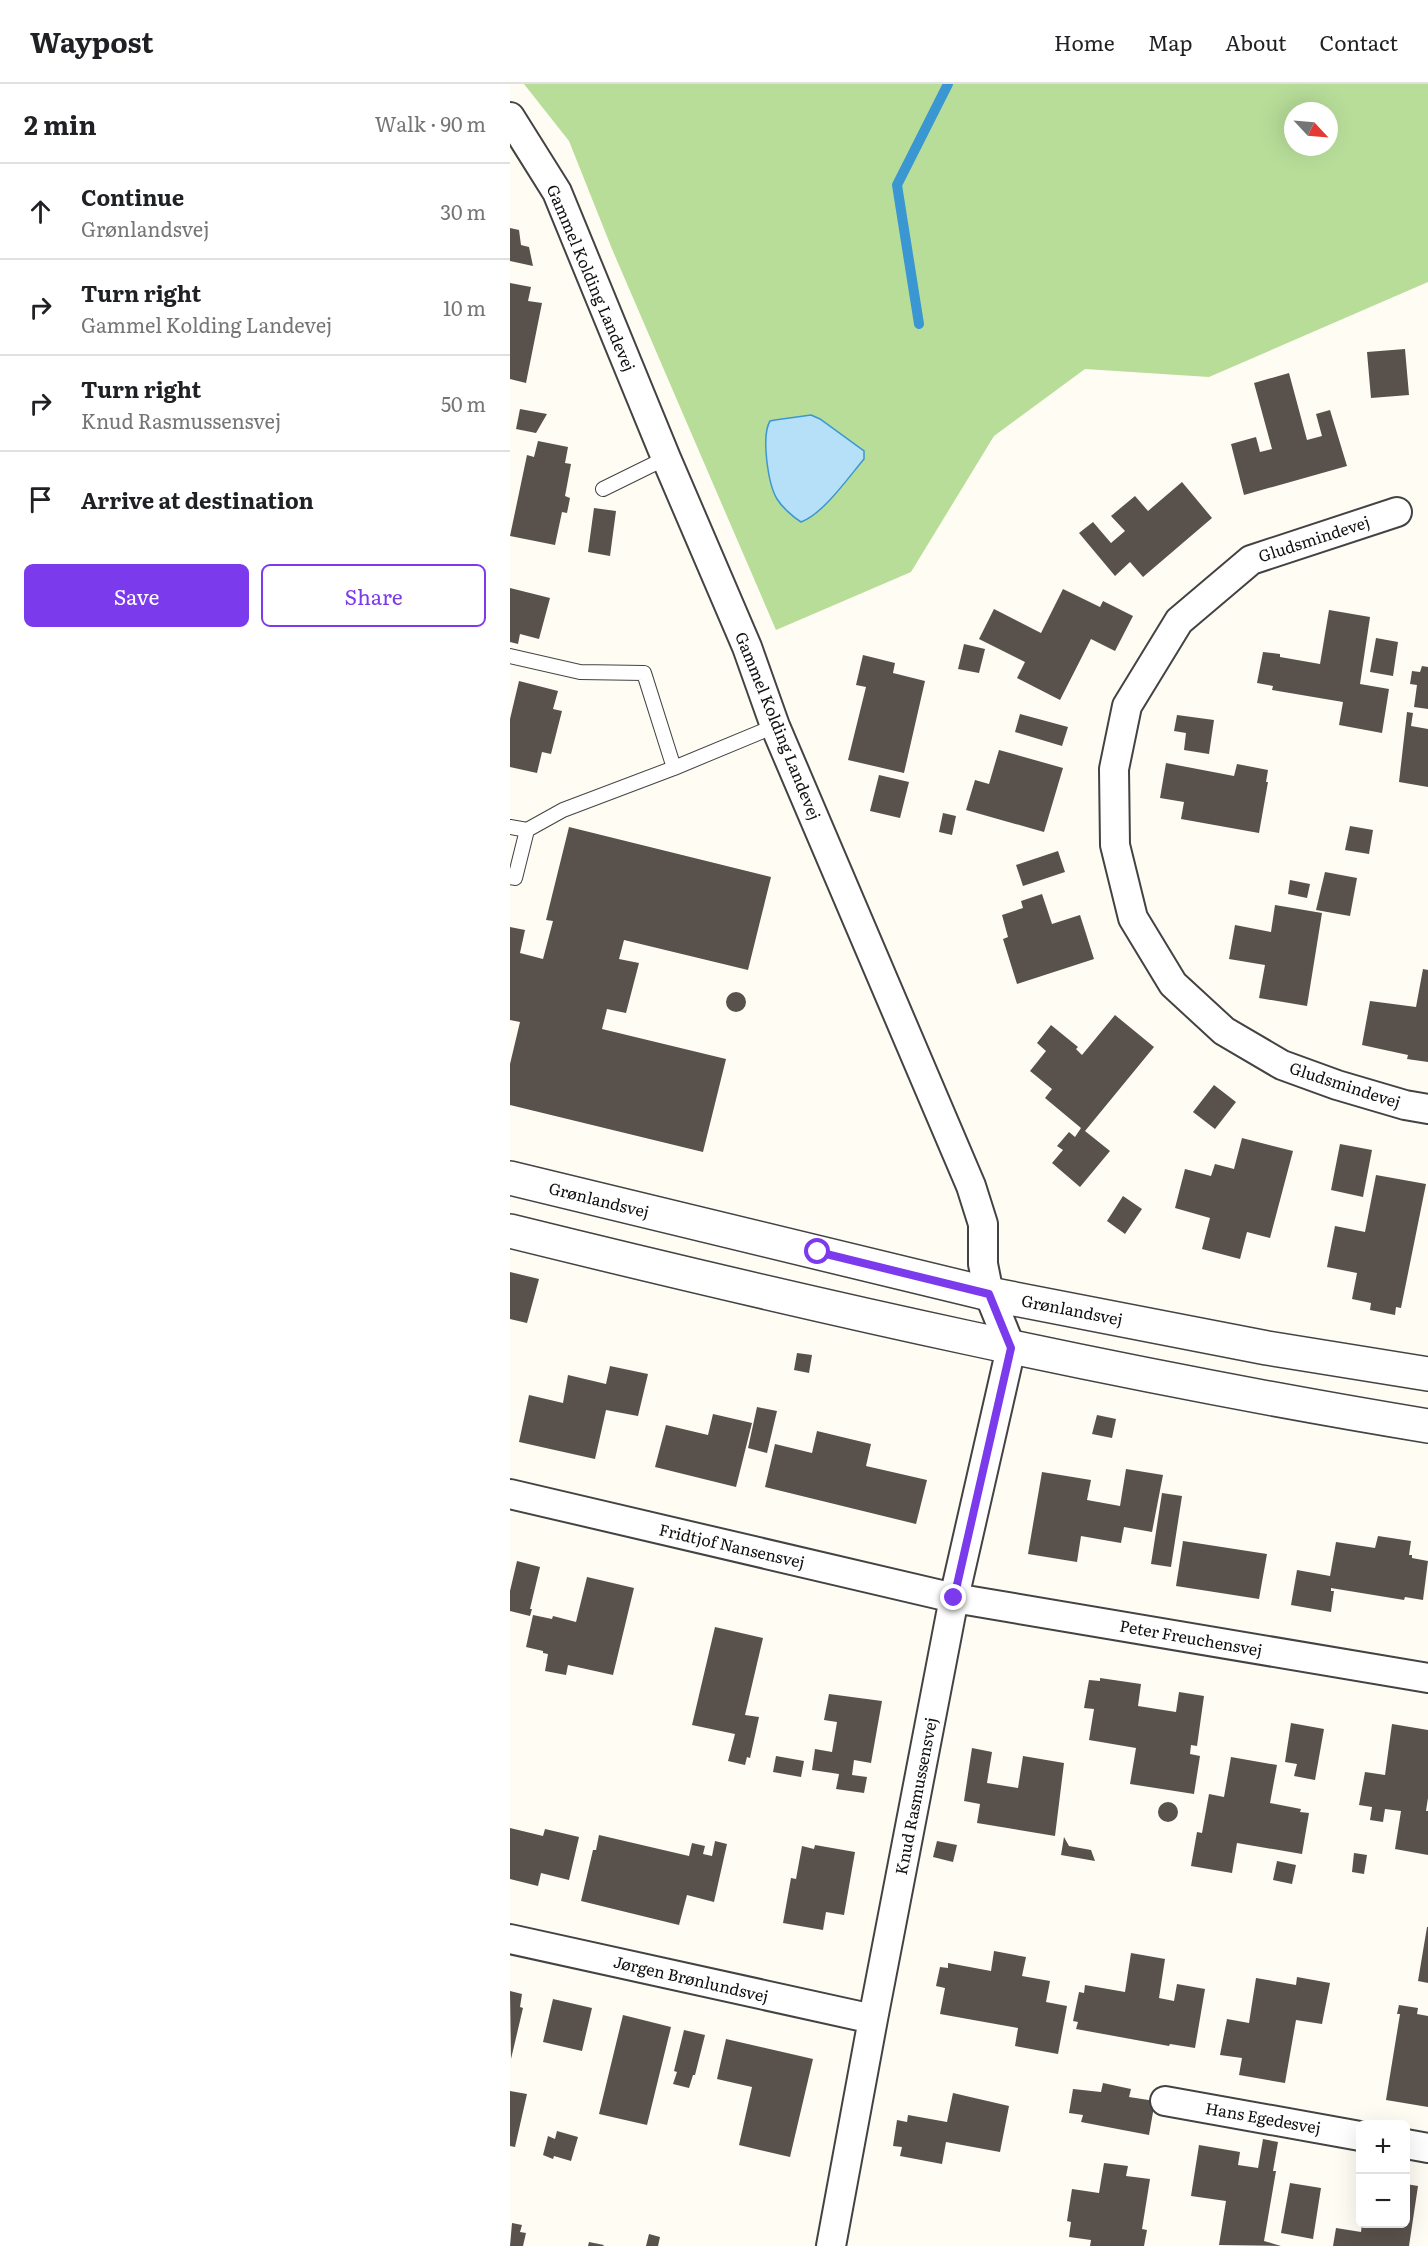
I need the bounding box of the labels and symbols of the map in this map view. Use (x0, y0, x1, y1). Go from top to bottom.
north arrow (1284, 102, 1338, 156)
street label: Gammel Kolding Landevej (542, 180, 642, 375)
street label: Gludsmindevej (1255, 509, 1372, 567)
street label: Gammel Kolding Landevej (730, 628, 828, 823)
street label: Gludsmindevej (1287, 1055, 1404, 1113)
street label: Grønlandsvej (546, 1175, 652, 1223)
route start (804, 1238, 830, 1264)
street label: Grønlandsvej (1019, 1287, 1125, 1331)
street label: Fridtjof Nansensvej (657, 1517, 807, 1573)
route end (940, 1584, 966, 1610)
street label: Peter Freuchensvej (1118, 1613, 1264, 1661)
street label: Knud Rasmussensvej (888, 1715, 942, 1877)
street label: Jørgen Brønlundsvej (611, 1949, 771, 2008)
street label: Hans Egedesvej (1204, 2095, 1323, 2139)

